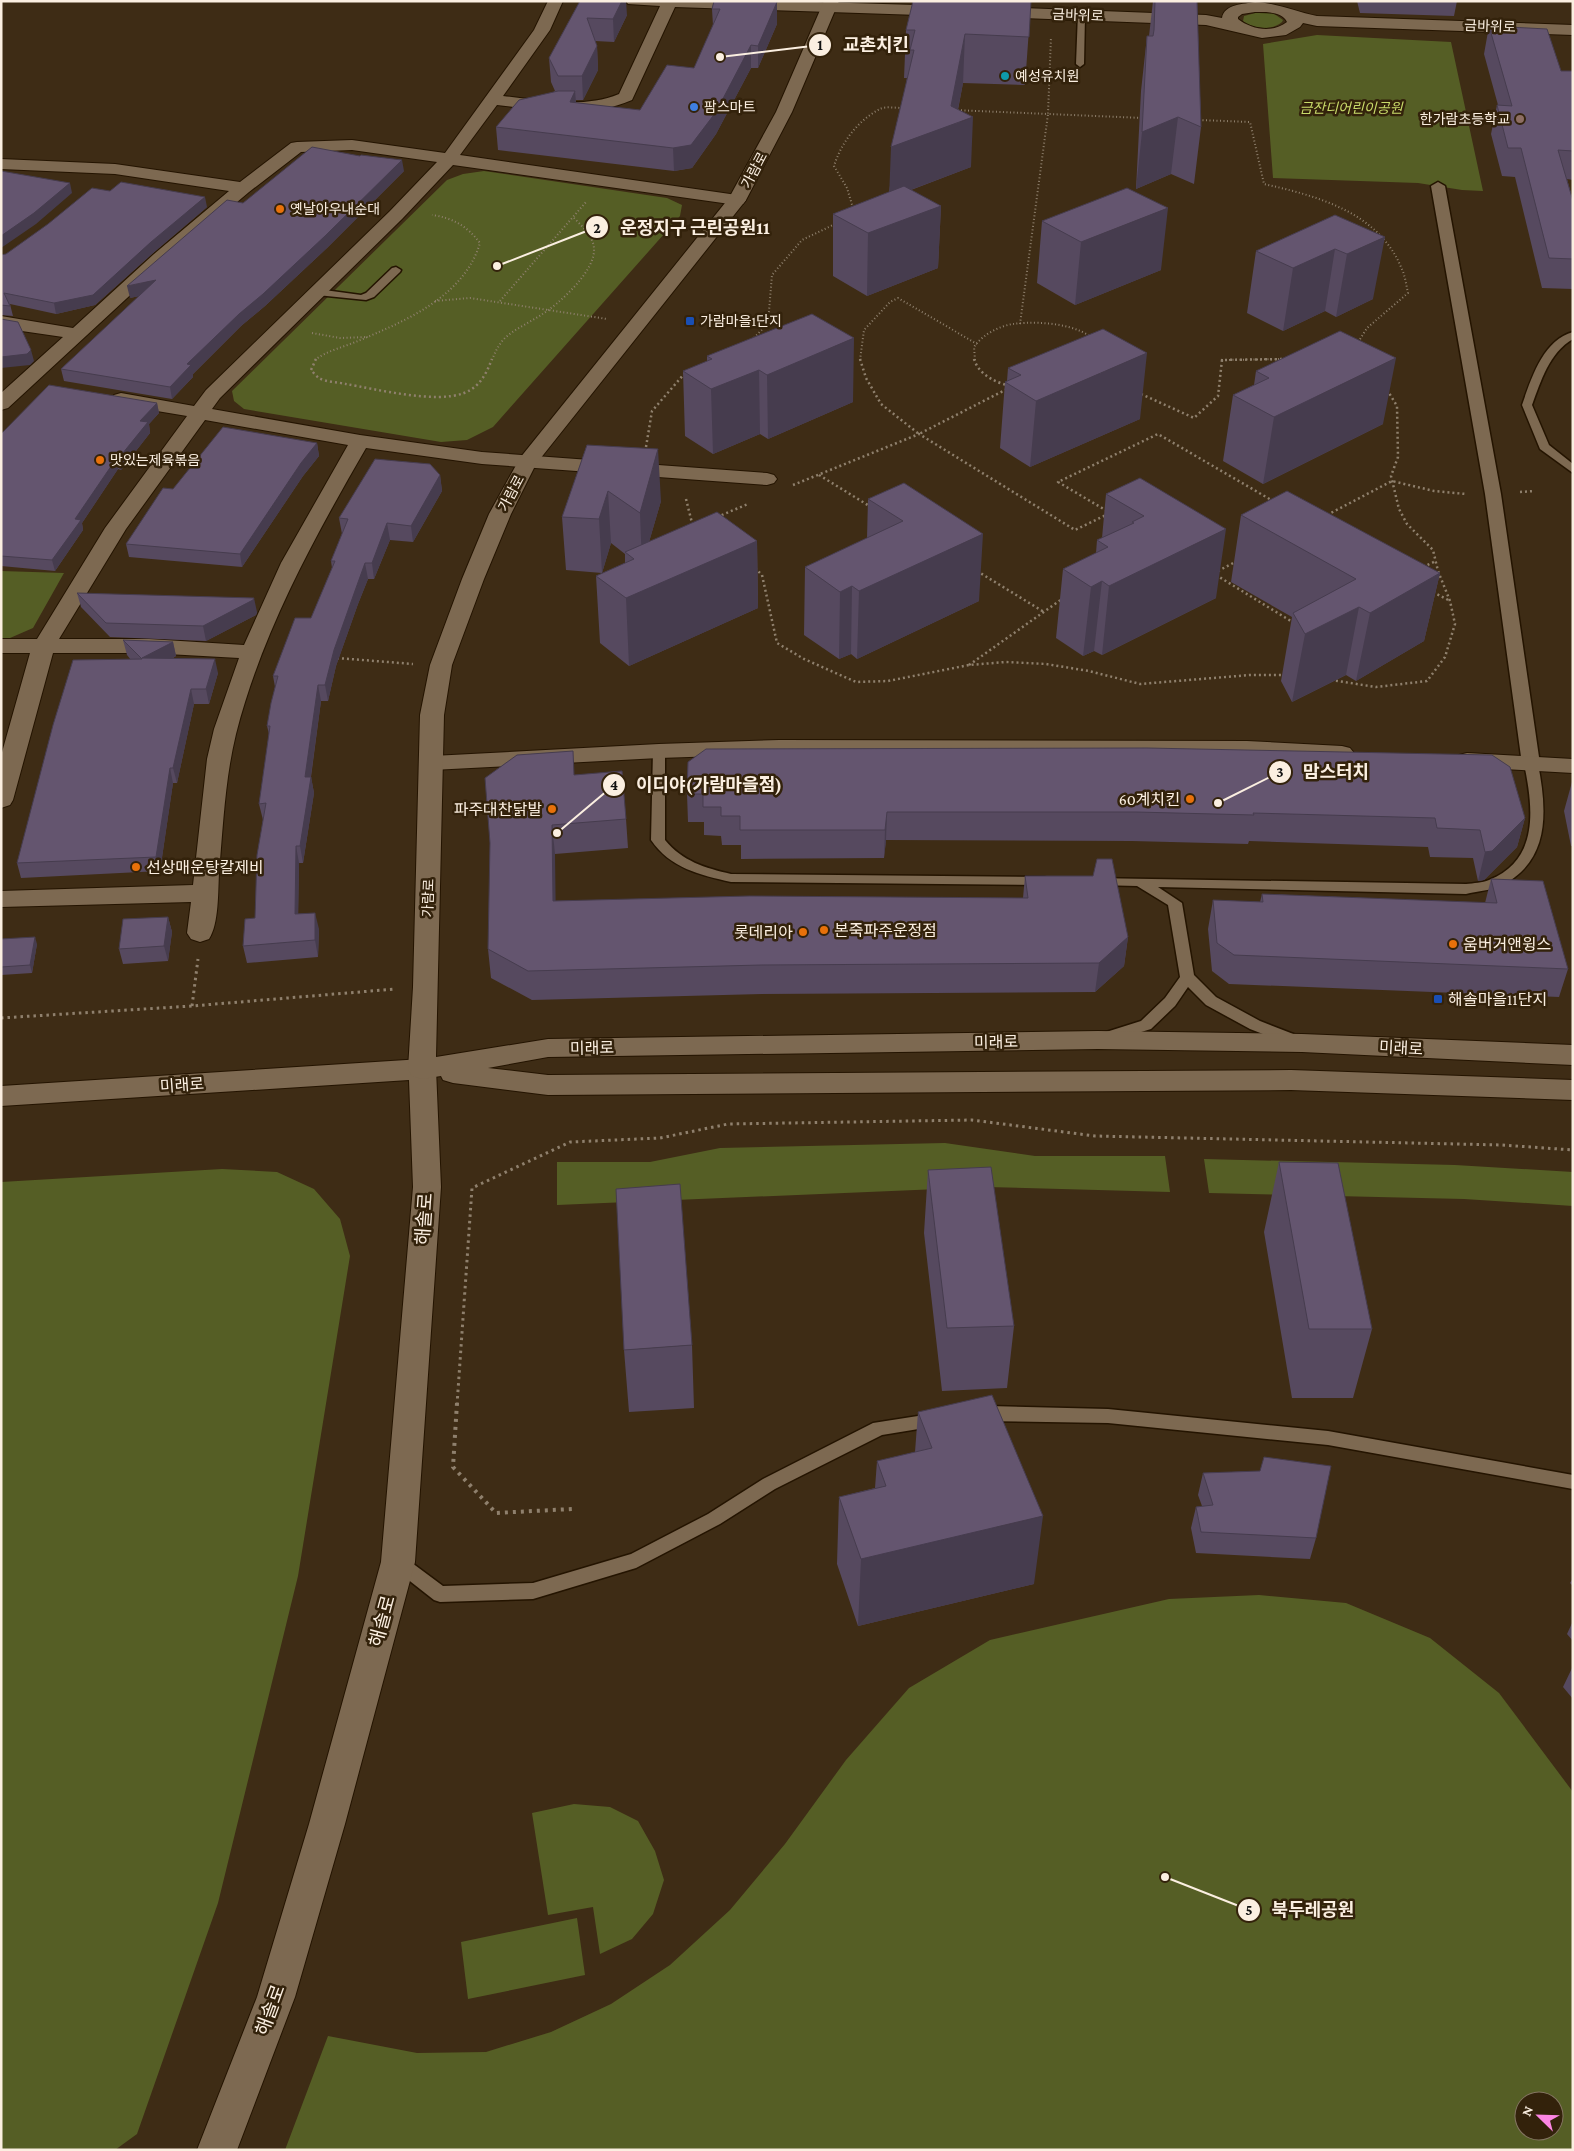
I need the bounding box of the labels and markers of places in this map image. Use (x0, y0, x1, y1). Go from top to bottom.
callout: 교촌치킨 (807, 29, 919, 62)
place label: 예성유치원 (1015, 68, 1079, 84)
marker: 예성유치원 (999, 70, 1011, 82)
place label: 팜스마트 (704, 99, 756, 115)
marker: 팜스마트 (688, 101, 700, 113)
place label: 한가람초등학교 (1420, 111, 1510, 127)
marker: 한가람초등학교 (1514, 113, 1526, 125)
place label: 옛날아우내순대 (290, 201, 380, 217)
marker: 옛날아우내순대 (274, 203, 286, 215)
callout: 운정지구 근린공원11 (585, 211, 779, 244)
place label: 가람마을1단지 (700, 313, 782, 329)
marker: 가람마을1단지 (684, 315, 696, 327)
place label: 맛있는제육볶음 (110, 452, 200, 468)
marker: 맛있는제육볶음 (94, 454, 106, 466)
callout: 맘스터치 (1268, 755, 1379, 788)
callout: 이디야(가람마을점) (601, 768, 792, 801)
place label: 60계치킨 (1119, 791, 1180, 808)
marker: 60계치킨 (1184, 793, 1196, 805)
place label: 파주대찬닭발 (454, 801, 542, 818)
marker: 파주대찬닭발 (546, 803, 558, 815)
place label: 선상매운탕칼제비 (146, 859, 264, 876)
marker: 선상매운탕칼제비 (130, 861, 142, 873)
place label: 본죽파주운정점 (834, 922, 937, 939)
place label: 롯데리아 (734, 924, 793, 941)
marker: 본죽파주운정점 (818, 924, 830, 936)
marker: 롯데리아 (797, 926, 809, 938)
place label: 움버거앤윙스 (1463, 936, 1551, 953)
marker: 움버거앤윙스 (1447, 938, 1459, 950)
place label: 해솔마을11단지 (1448, 991, 1547, 1008)
marker: 해솔마을11단지 (1432, 993, 1444, 1005)
callout: 북두레공원 (1236, 1893, 1364, 1926)

